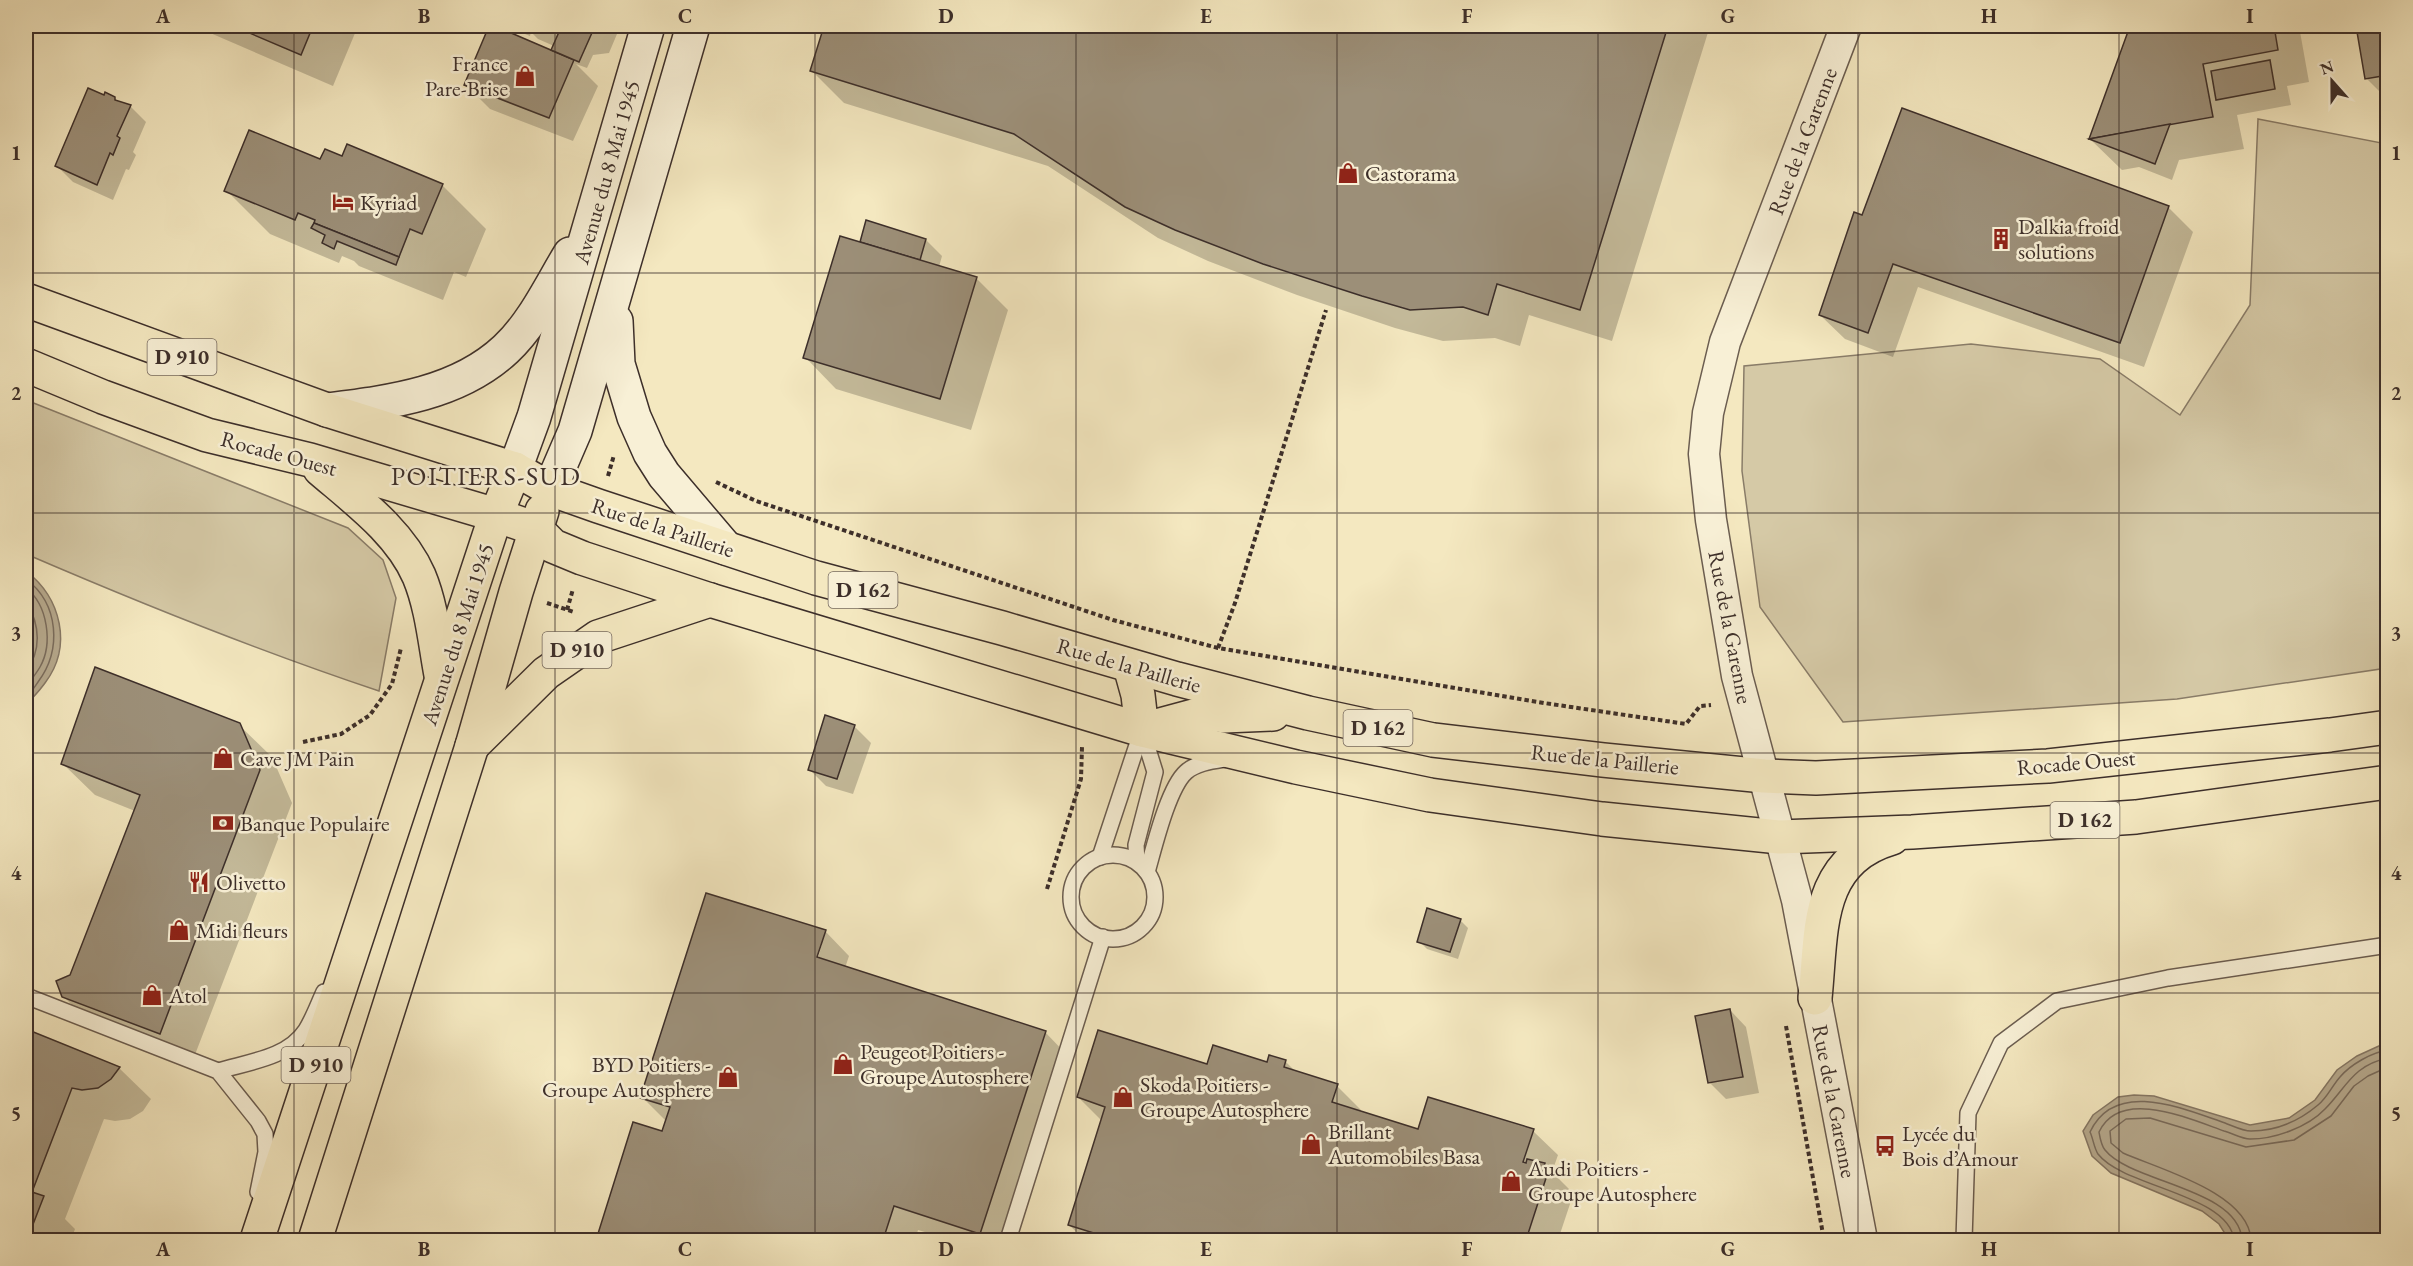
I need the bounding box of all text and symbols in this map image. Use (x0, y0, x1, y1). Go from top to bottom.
text: A (155, 3, 171, 29)
text: B (418, 3, 430, 29)
text: C (678, 3, 692, 29)
text: D (938, 3, 954, 29)
text: E (1200, 3, 1212, 29)
text: F (1462, 3, 1473, 29)
text: G (1721, 3, 1735, 29)
text: H (1981, 3, 1997, 29)
text: I (2246, 3, 2254, 29)
place label: France Pare-Brise (425, 49, 508, 103)
north arrow (2302, 51, 2362, 111)
text: N (2317, 55, 2337, 80)
street label: Rue de la Garenne (1761, 63, 1844, 219)
shop icon: France Pare-Brise (513, 64, 537, 88)
street label: Avenue du 8 Mai 1945 (566, 77, 647, 268)
text: 1 (11, 140, 21, 166)
text: 1 (2391, 140, 2401, 166)
place label: Castorama (1365, 159, 1457, 188)
shop icon: Castorama (1336, 161, 1360, 185)
place label: Kyriad (360, 188, 418, 217)
hotel icon: Kyriad (331, 190, 355, 214)
place label: Dalkia froid solutions (2018, 212, 2120, 266)
building icon: Dalkia froid solutions (1989, 227, 2013, 251)
road number: D 910 (148, 339, 216, 375)
text: 2 (11, 380, 22, 406)
text: 2 (2391, 380, 2402, 406)
street label: Rocade Ouest (218, 424, 340, 483)
district label: POITIERS-SUD (391, 459, 581, 493)
street label: Rue de la Paillerie (588, 491, 738, 564)
street label: Avenue du 8 Mai 1945 (414, 539, 501, 730)
street label: Rue de la Garenne (1701, 548, 1760, 707)
road number: D 162 (828, 572, 898, 608)
text: 3 (11, 620, 21, 646)
text: 3 (2391, 620, 2401, 646)
street label: Rue de la Paillerie (1053, 631, 1205, 700)
road number: D 910 (542, 632, 612, 668)
road number: D 162 (1344, 710, 1412, 746)
street label: Rue de la Paillerie (1530, 737, 1681, 782)
street label: Rocade Ouest (2015, 743, 2137, 782)
place label: Cave JM Pain (240, 744, 355, 773)
shop icon: Cave JM Pain (211, 746, 235, 770)
road number: D 162 (2050, 802, 2120, 838)
place label: Banque Populaire (240, 809, 390, 838)
bank icon: Banque Populaire (211, 811, 235, 835)
text: 4 (11, 860, 22, 886)
text: 4 (2391, 860, 2402, 886)
place label: Olivetto (216, 868, 286, 897)
restaurant icon: Olivetto (187, 870, 211, 894)
place label: Midi fleurs (196, 916, 288, 945)
shop icon: Midi fleurs (167, 918, 191, 942)
place label: Atol (168, 981, 207, 1010)
shop icon: Atol (140, 983, 164, 1007)
street label: Rue de la Garenne (1805, 1022, 1864, 1181)
place label: Peugeot Poitiers - Groupe Autosphere (860, 1037, 1029, 1091)
road number: D 910 (282, 1047, 350, 1083)
place label: BYD Poitiers - Groupe Autosphere (542, 1050, 711, 1104)
shop icon: Peugeot Poitiers - Groupe Autosphere (831, 1052, 855, 1076)
shop icon: BYD Poitiers - Groupe Autosphere (716, 1065, 740, 1089)
place label: Skoda Poitiers - Groupe Autosphere (1140, 1070, 1309, 1124)
shop icon: Skoda Poitiers - Groupe Autosphere (1111, 1085, 1135, 1109)
text: 5 (11, 1100, 21, 1126)
text: 5 (2391, 1100, 2401, 1126)
place label: Brillant Automobiles Basa (1327, 1117, 1481, 1171)
place label: Lycée du Bois d’Amour (1902, 1119, 2019, 1173)
shop icon: Brillant Automobiles Basa (1299, 1132, 1323, 1156)
bus stop icon: Lycée du Bois d’Amour (1873, 1134, 1897, 1158)
place label: Audi Poitiers - Groupe Autosphere (1527, 1154, 1697, 1208)
shop icon: Audi Poitiers - Groupe Autosphere (1499, 1169, 1523, 1193)
text: A (155, 1236, 171, 1262)
text: B (418, 1236, 430, 1262)
text: C (678, 1236, 692, 1262)
text: D (938, 1236, 954, 1262)
text: E (1200, 1236, 1212, 1262)
text: F (1462, 1236, 1473, 1262)
text: G (1721, 1236, 1735, 1262)
text: H (1981, 1236, 1997, 1262)
text: I (2246, 1236, 2254, 1262)

